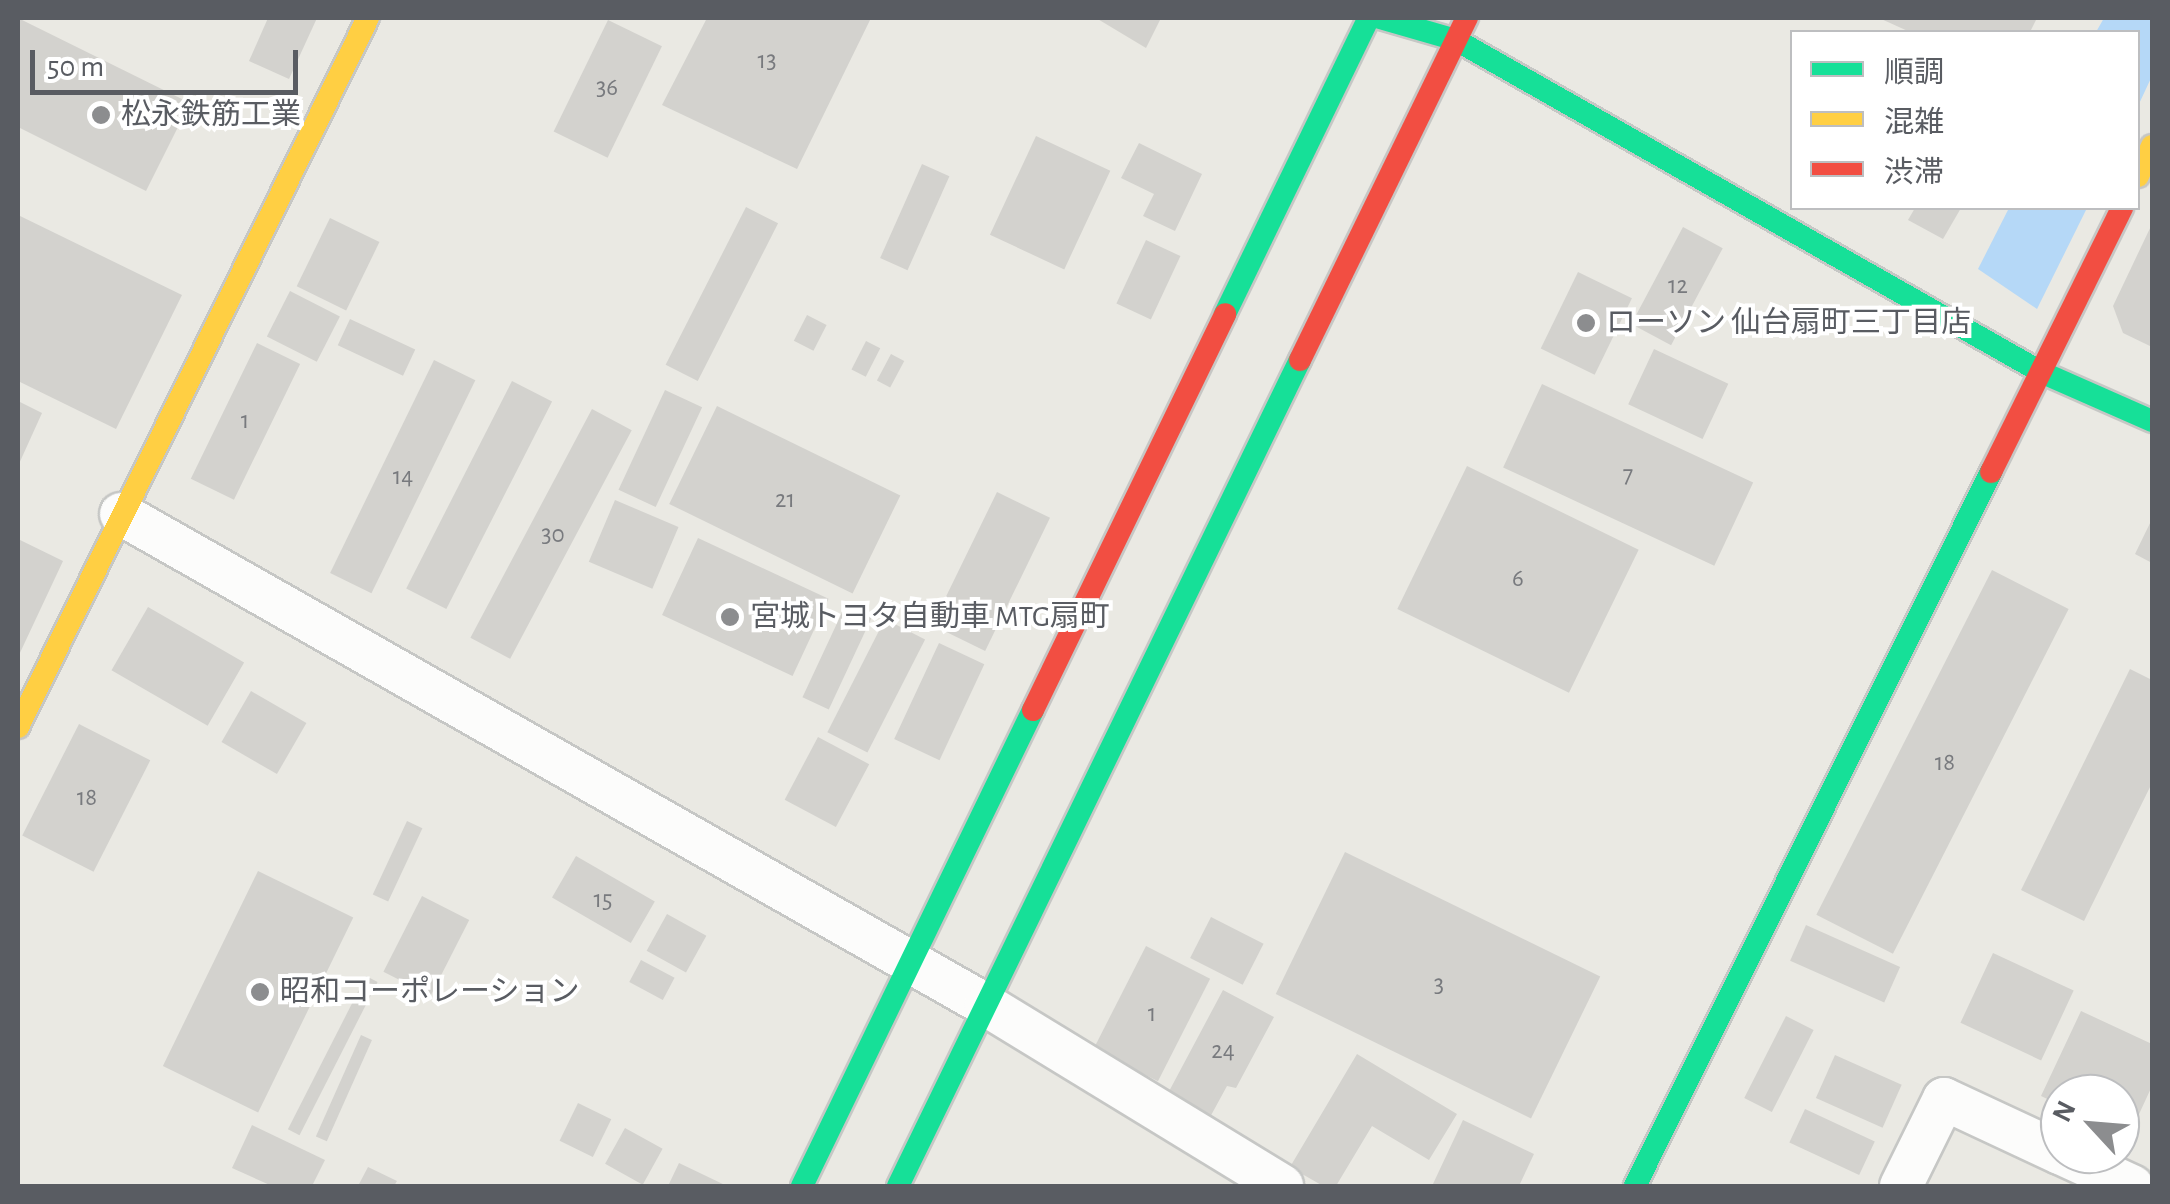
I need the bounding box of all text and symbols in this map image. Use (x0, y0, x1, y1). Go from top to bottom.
scale bar (35, 30, 302, 92)
legend (1790, 30, 2140, 210)
house number: 13 (758, 46, 776, 76)
text: 50 m (47, 52, 104, 82)
text: 順調 (1884, 58, 1944, 88)
house number: 36 (596, 73, 618, 103)
place label: 松永鉄筋工業 (121, 97, 301, 133)
marker: 松永鉄筋工業 (90, 104, 112, 126)
text: 混雑 (1884, 108, 1944, 138)
text: 渋滞 (1884, 158, 1944, 188)
house number: 12 (1668, 271, 1688, 301)
place label: ローソン 仙台扇町三丁目店 (1606, 305, 1971, 341)
marker: ローソン 仙台扇町三丁目店 (1575, 312, 1597, 334)
house number: 1 (241, 406, 249, 436)
house number: 7 (1623, 460, 1633, 490)
house number: 14 (393, 462, 413, 492)
house number: 21 (775, 485, 795, 515)
house number: 30 (541, 520, 565, 550)
house number: 6 (1512, 564, 1524, 594)
place label: 宮城トヨタ自動車 MTG扇町 (750, 599, 1110, 635)
marker: 宮城トヨタ自動車 MTG扇町 (719, 606, 741, 628)
house number: 18 (1935, 748, 1955, 778)
house number: 18 (77, 783, 97, 813)
house number: 15 (593, 885, 613, 915)
house number: 3 (1434, 970, 1444, 1000)
place label: 昭和コーポレーション (280, 974, 580, 1010)
marker: 昭和コーポレーション (249, 981, 271, 1003)
house number: 1 (1148, 999, 1156, 1029)
house number: 24 (1211, 1036, 1235, 1066)
north arrow (2040, 1074, 2140, 1174)
text: N (2048, 1097, 2082, 1127)

